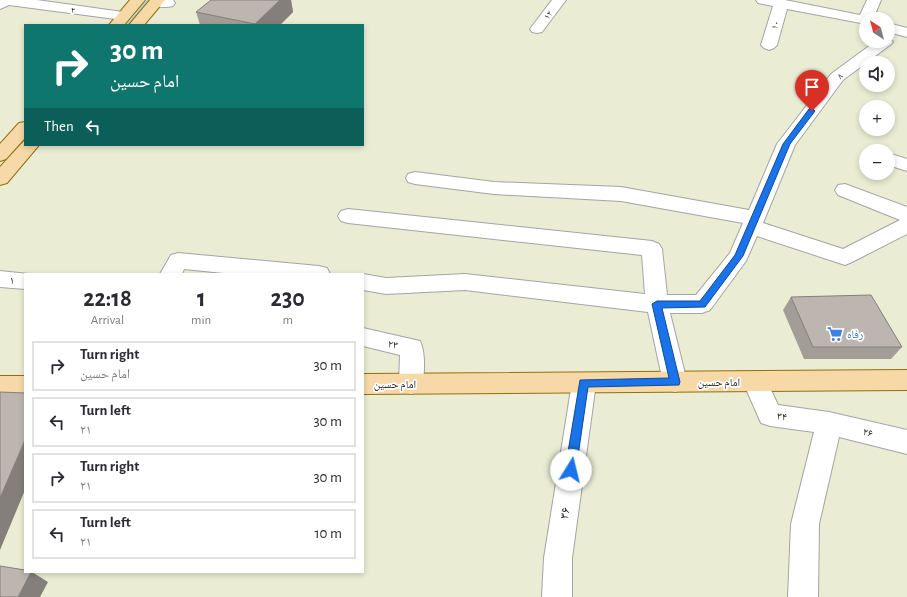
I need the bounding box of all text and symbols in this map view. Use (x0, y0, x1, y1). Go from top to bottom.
street label: ۲ (70, 6, 76, 15)
street label: ۱۲ (542, 9, 554, 21)
north arrow (859, 12, 895, 48)
map controls (859, 12, 895, 180)
street label: ۱۰ (770, 20, 781, 30)
text: 30 m (110, 37, 163, 65)
icon: right (44, 40, 96, 92)
button: sound (859, 56, 895, 92)
pin (795, 70, 829, 111)
street label: ۸ (836, 72, 845, 81)
text: امام حسین (110, 73, 179, 91)
icon: arrive (801, 76, 823, 98)
button: + (859, 100, 895, 136)
icon: left (82, 116, 104, 138)
text: Then (44, 119, 74, 134)
button: − (859, 144, 895, 180)
street label: ۱ (9, 275, 15, 286)
text: 22:18 (83, 287, 132, 311)
text: 1 (197, 287, 206, 311)
text: 230 (271, 287, 305, 311)
text: Arrival (91, 314, 124, 327)
text: min (191, 314, 211, 327)
text: m (282, 314, 293, 327)
supermarket icon: رفاه (826, 325, 844, 343)
place label: رفاه (847, 329, 863, 340)
street label: ۲۳ (387, 338, 399, 351)
text: Turn right (80, 347, 139, 362)
icon: right (46, 355, 68, 377)
text: 30 m (313, 358, 342, 373)
text: امام حسین (80, 368, 130, 381)
street label: امام حسین (698, 377, 740, 389)
street label: امام حسین (374, 379, 416, 391)
text: Turn left (80, 403, 131, 418)
street label: ۳۴ (776, 410, 788, 423)
icon: left (46, 411, 68, 433)
text: 30 m (313, 414, 342, 429)
text: ۲۱ (80, 424, 92, 437)
street label: ۲۶ (862, 426, 874, 439)
position arrow (550, 449, 592, 491)
text: Turn right (80, 459, 139, 474)
icon: right (46, 467, 68, 489)
text: 30 m (313, 470, 342, 485)
text: ۲۱ (80, 480, 92, 493)
street label: ۳۶ (558, 506, 573, 520)
text: Turn left (80, 515, 131, 530)
icon: left (46, 523, 68, 545)
text: 10 m (314, 526, 342, 541)
text: ۲۱ (80, 536, 92, 549)

